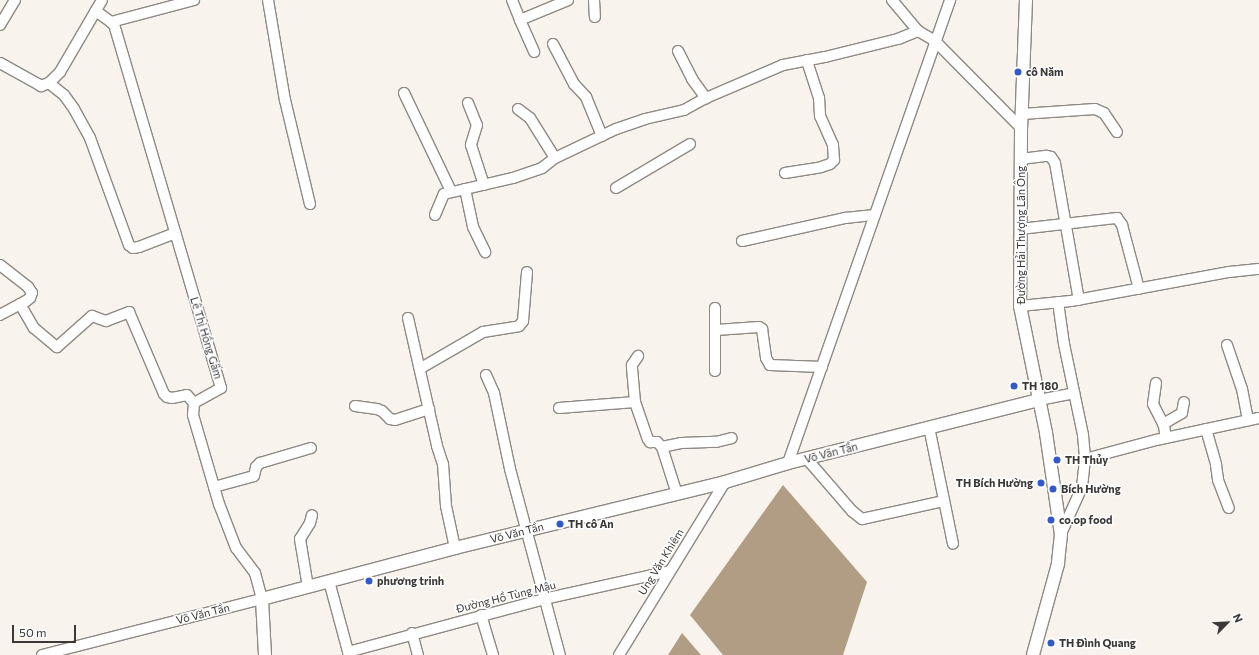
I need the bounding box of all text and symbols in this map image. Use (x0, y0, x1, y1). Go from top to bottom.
place label: cô Năm (1026, 65, 1064, 79)
marker: cô Năm (1013, 67, 1023, 77)
street label: Đường Hải Thượng Lãn Ông (1014, 166, 1028, 304)
street label: Lê Thị Hồng Gấm (187, 295, 225, 381)
place label: TH 180 (1022, 379, 1059, 393)
marker: TH 180 (1009, 381, 1019, 391)
street label: Võ Văn Tần (803, 440, 859, 466)
place label: TH Thủy (1065, 453, 1108, 467)
marker: TH Thủy (1052, 455, 1062, 465)
place label: TH Bích Hường (956, 476, 1033, 490)
marker: TH Bích Hường (1036, 478, 1046, 488)
place label: Bích Hường (1061, 482, 1121, 496)
marker: Bích Hường (1048, 484, 1058, 494)
place label: co.op food (1059, 513, 1113, 527)
marker: co.op food (1046, 515, 1056, 525)
place label: TH cô An (568, 517, 614, 531)
marker: TH cô An (555, 519, 565, 529)
street label: Võ Văn Tần (489, 520, 545, 546)
street label: Ung Văn Khiêm (635, 527, 687, 597)
place label: phương trinh (377, 574, 444, 588)
marker: phương trinh (364, 576, 374, 586)
street label: Đường Hồ Tùng Mậu (455, 578, 557, 616)
street label: Võ Văn Tần (175, 601, 231, 627)
north arrow (1207, 603, 1247, 643)
text: N (1231, 611, 1246, 624)
scale bar (14, 617, 78, 643)
text: 50 m (19, 625, 47, 639)
place label: TH Đình Quang (1059, 636, 1136, 650)
marker: TH Đình Quang (1046, 638, 1056, 648)

